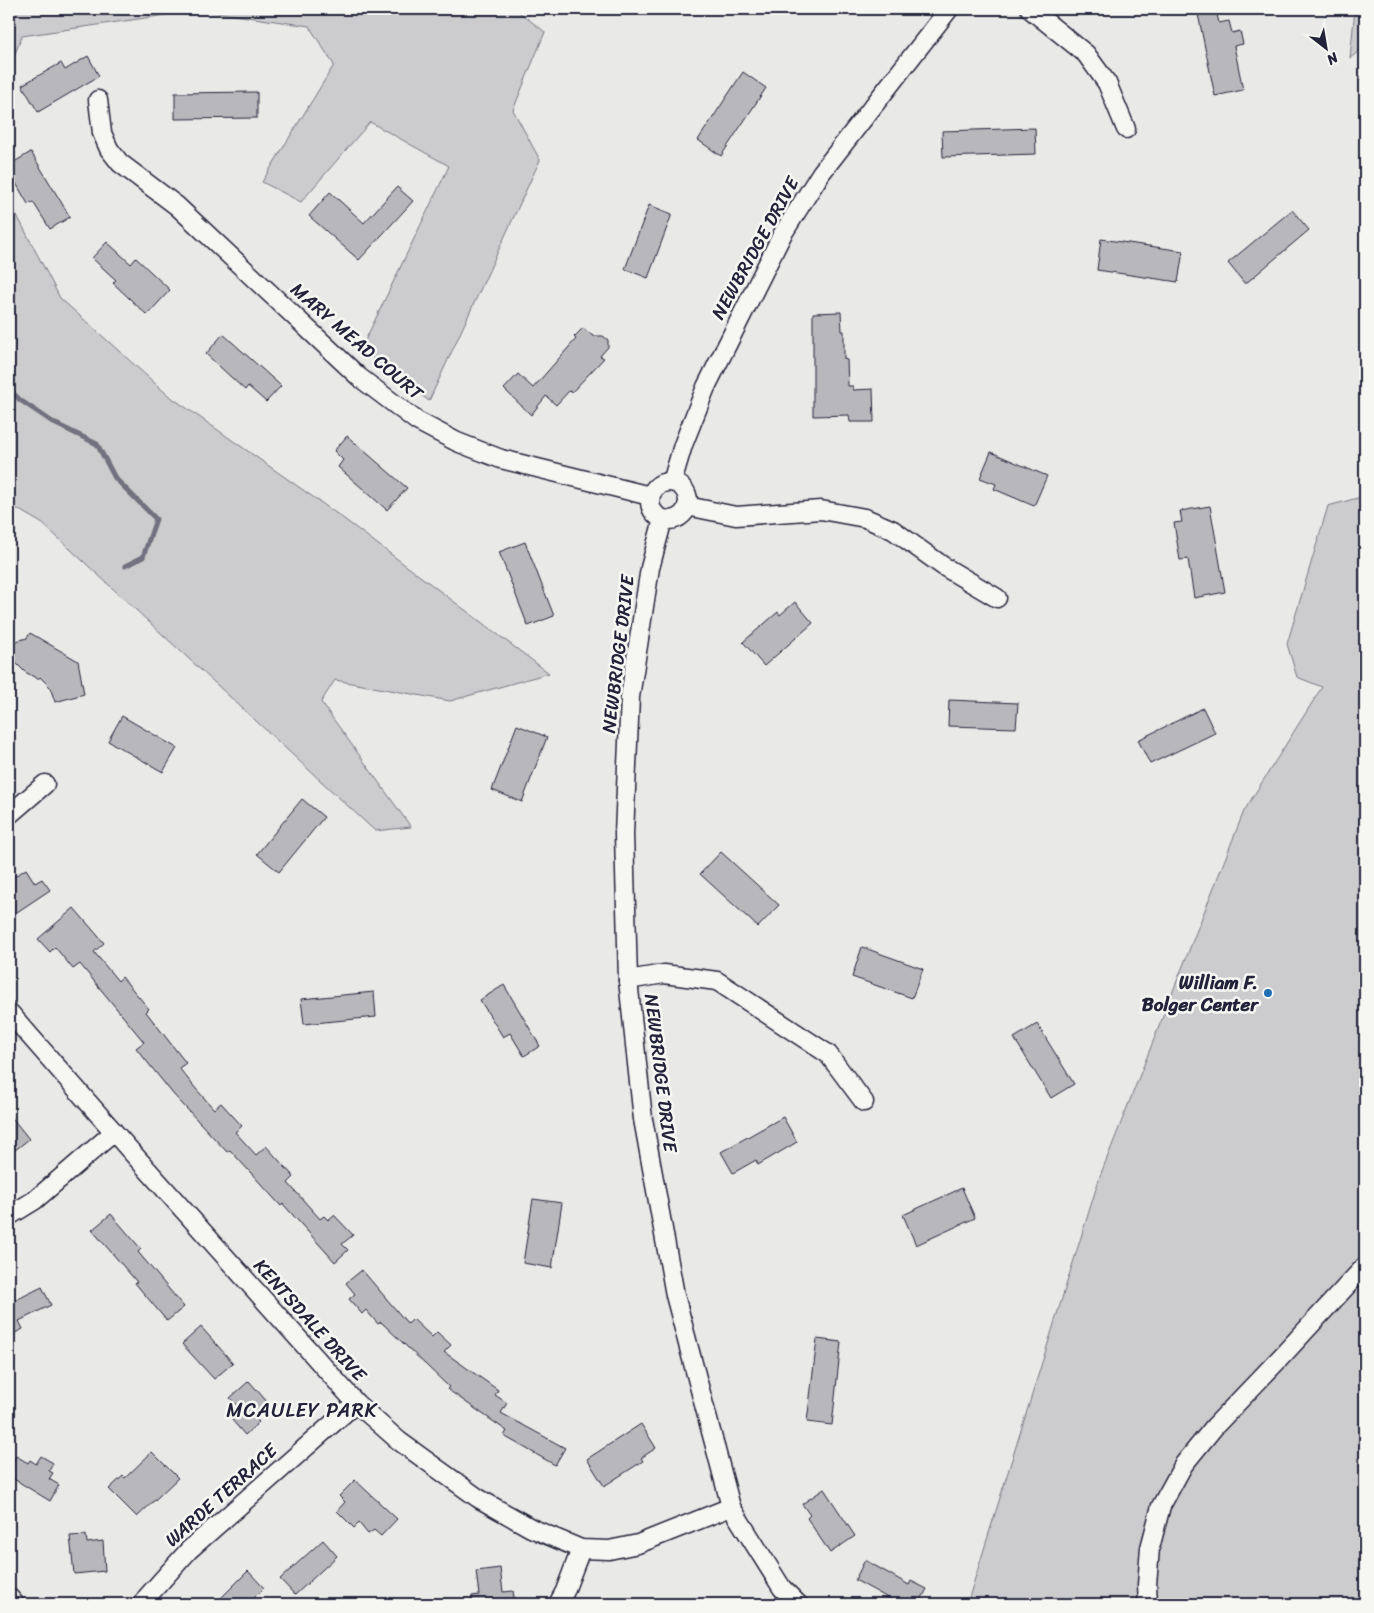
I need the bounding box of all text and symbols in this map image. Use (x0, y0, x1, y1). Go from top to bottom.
north arrow (1302, 22, 1352, 72)
text: N (1322, 45, 1344, 72)
street label: NEWBRIDGE DRIVE (702, 169, 809, 326)
street label: MARY MEAD COURT (283, 274, 432, 409)
street label: NEWBRIDGE DRIVE (592, 572, 644, 735)
place label: William F. Bolger Center (1142, 966, 1259, 1021)
marker: William F. Bolger Center (1262, 987, 1274, 999)
street label: NEWBRIDGE DRIVE (635, 992, 687, 1155)
street label: KENTSDALE DRIVE (245, 1251, 376, 1390)
district label: MCAULEY PARK (226, 1393, 379, 1428)
street label: WARDE TERRACE (157, 1434, 286, 1555)

